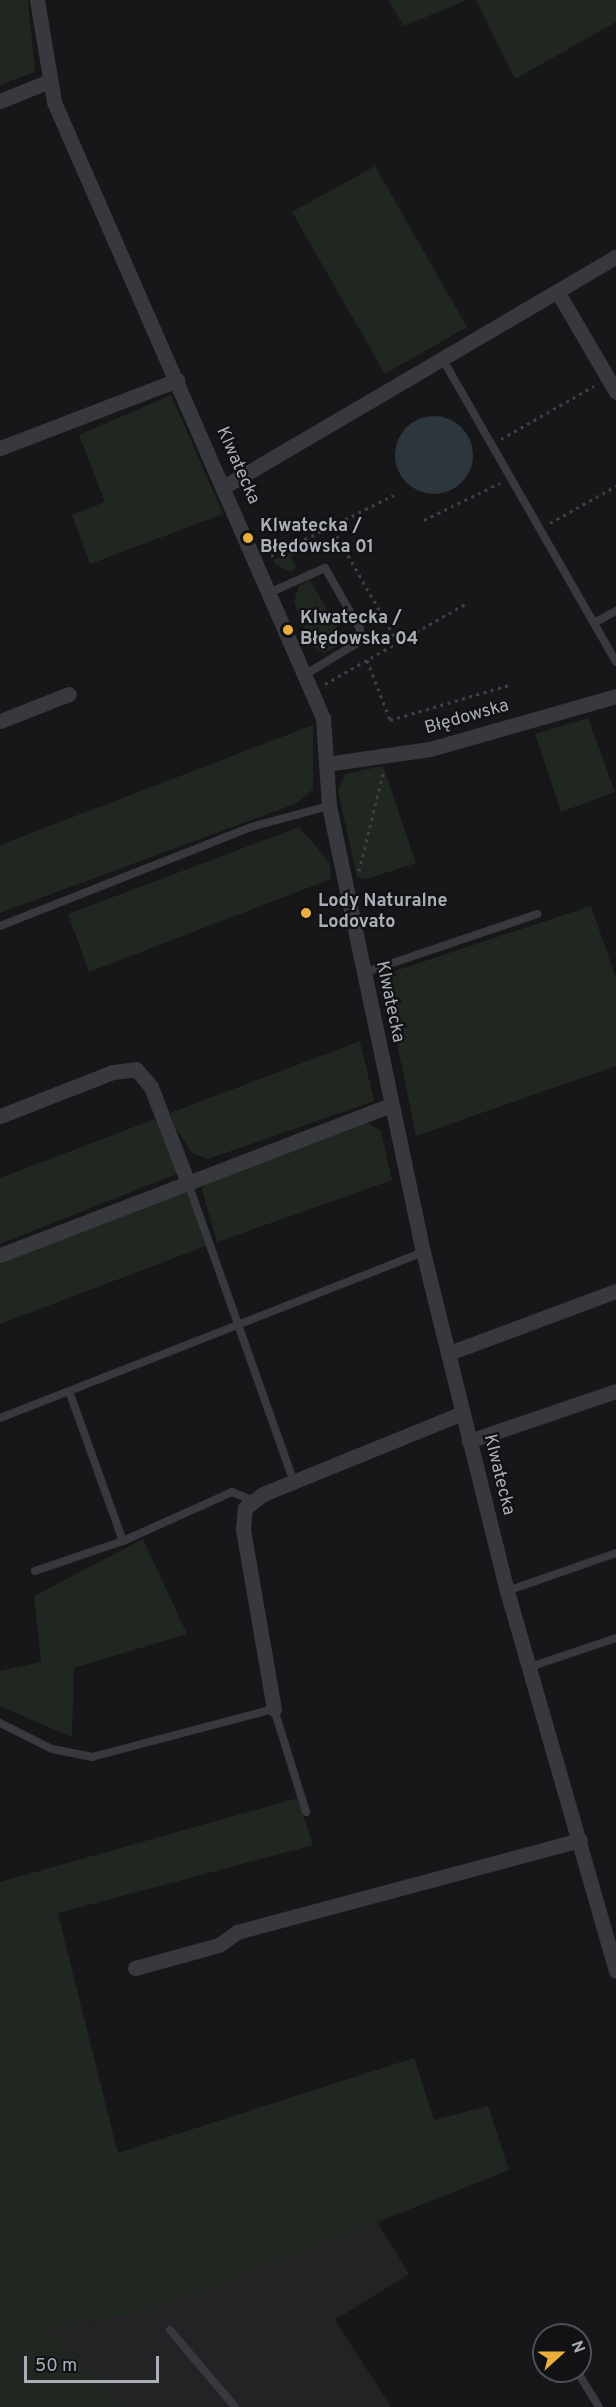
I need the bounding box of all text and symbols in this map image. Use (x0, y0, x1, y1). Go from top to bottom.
street label: Klwatecka (210, 424, 264, 508)
place label: Klwatecka / Błędowska 01 (260, 517, 374, 560)
marker: Klwatecka / Błędowska 01 (241, 531, 255, 545)
place label: Klwatecka / Błędowska 04 (300, 609, 418, 652)
marker: Klwatecka / Błędowska 04 (281, 623, 295, 637)
street label: Błędowska (423, 696, 511, 740)
place label: Lody Naturalne Lodovato (318, 892, 448, 934)
marker: Lody Naturalne Lodovato (299, 906, 313, 920)
street label: Klwatecka (370, 959, 408, 1045)
street label: Klwatecka (478, 1432, 518, 1518)
north arrow (532, 2323, 592, 2383)
text: N (566, 2338, 588, 2356)
scale bar (27, 2344, 162, 2382)
text: 50 m (35, 2355, 77, 2378)

